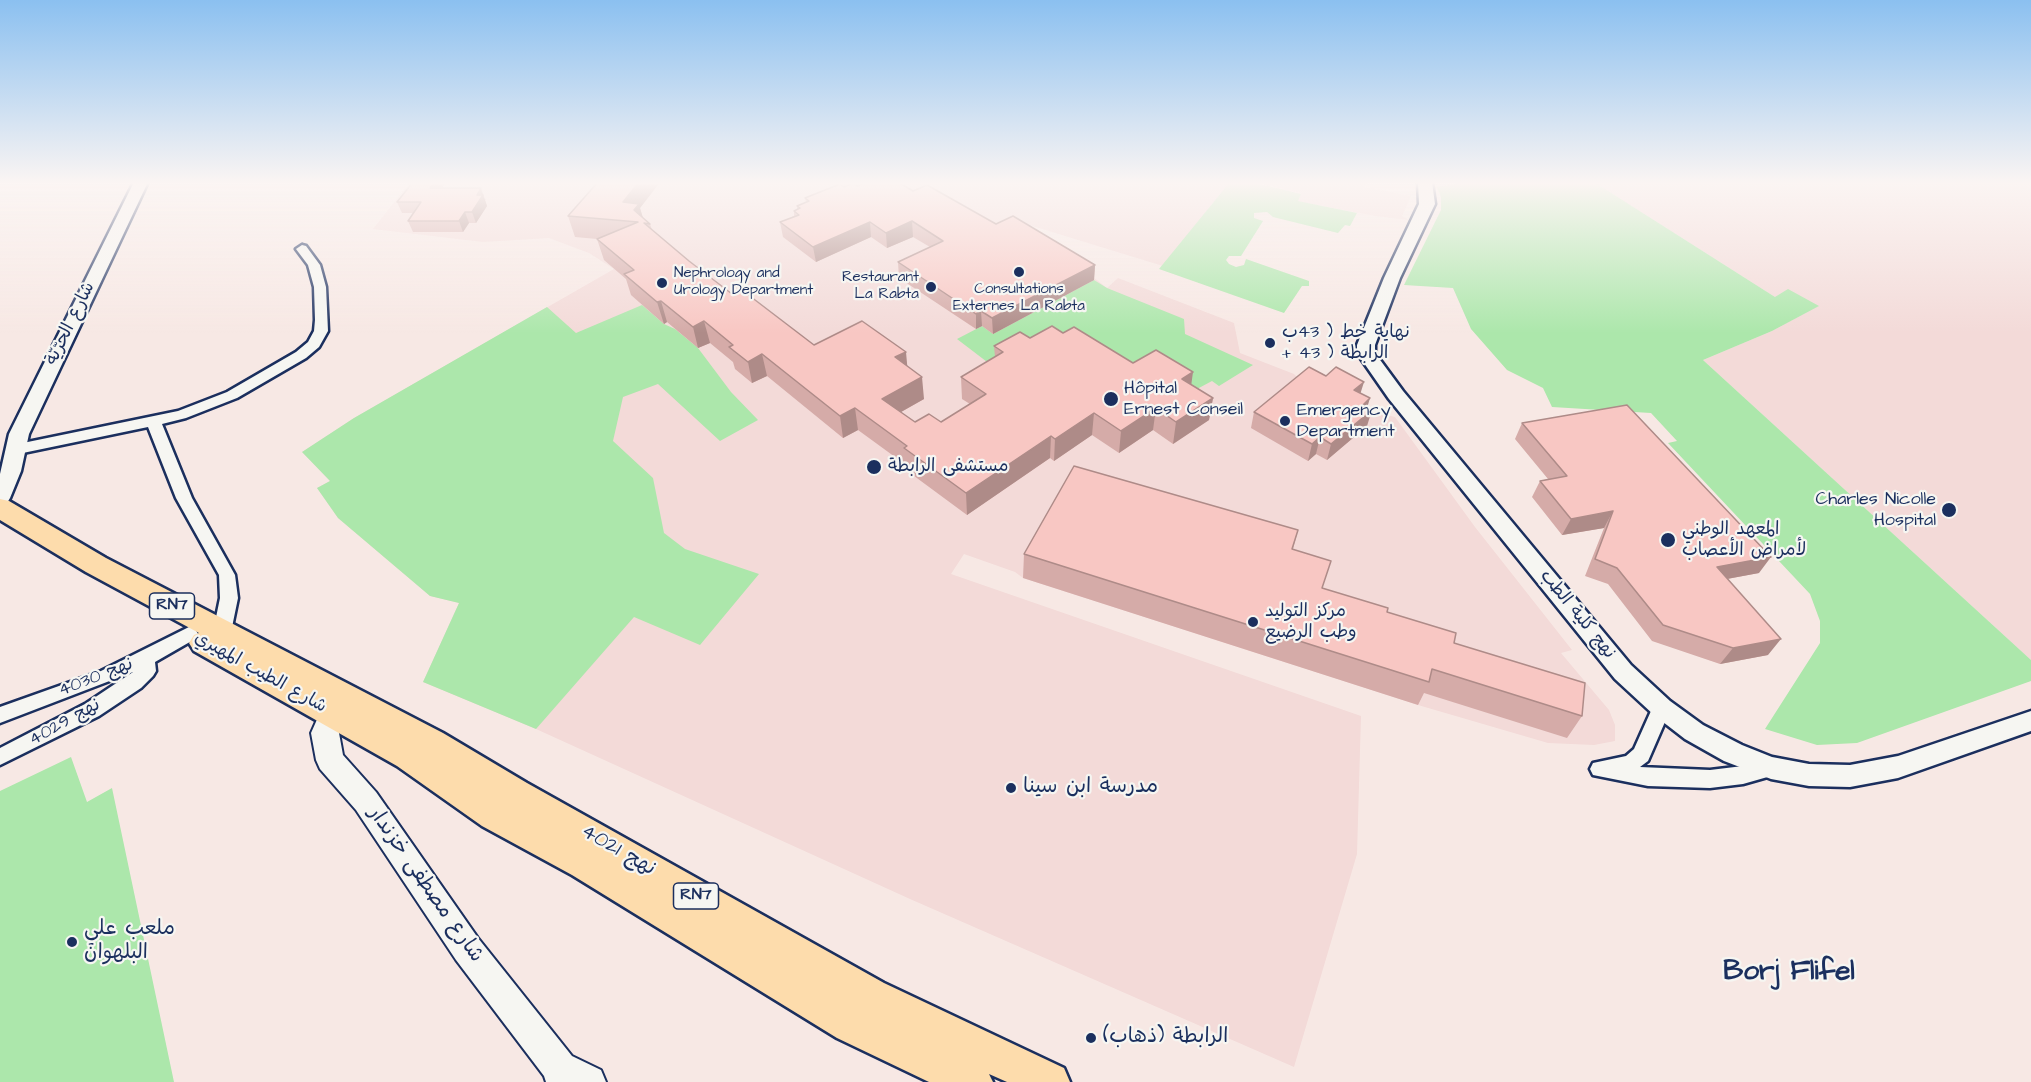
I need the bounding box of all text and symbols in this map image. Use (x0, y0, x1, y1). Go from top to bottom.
place label: Nephrology and Urology Department (674, 265, 813, 300)
marker: Consultations Externes La Rabta (1012, 265, 1026, 279)
place label: Restaurant La Rabta (842, 269, 919, 304)
marker: Nephrology and Urology Department (655, 276, 669, 290)
street label: شارع الحرّيّة (42, 279, 100, 369)
marker: Restaurant La Rabta (924, 280, 938, 294)
place label: Consultations Externes La Rabta (953, 281, 1085, 316)
place label: نهاية خط ( 43ب + 43 ) الرابطة (1282, 322, 1410, 364)
marker: نهاية خط ( 43ب + 43 ) الرابطة (1263, 336, 1277, 350)
place label: Hôpital Ernest Conseil (1124, 378, 1243, 420)
marker: Hôpital Ernest Conseil (1102, 390, 1120, 408)
place label: Emergency Department (1297, 400, 1395, 442)
marker: Emergency Department (1278, 414, 1292, 428)
place label: مستشفى الرابطة (888, 456, 1009, 478)
marker: مستشفى الرابطة (865, 458, 883, 476)
place label: Charles Nicolle Hospital (1816, 489, 1936, 532)
marker: Charles Nicolle Hospital (1940, 501, 1958, 519)
place label: المعهد الوطني لأمراض الأعصاب (1682, 519, 1806, 562)
marker: المعهد الوطني لأمراض الأعصاب (1659, 531, 1677, 549)
street label: نهج كلية الطب (1535, 566, 1619, 664)
road number: RN7 (150, 593, 195, 619)
place label: مركز التوليد وطب الرضيع (1265, 601, 1357, 644)
marker: مركز التوليد وطب الرضيع (1246, 615, 1260, 629)
street label: شارع الطيب المهيري (190, 628, 330, 718)
street label: نهج 4030 (56, 654, 136, 702)
street label: نهج 4029 (26, 695, 104, 751)
place label: مدرسة ابن سينا (1023, 775, 1158, 801)
marker: مدرسة ابن سينا (1004, 781, 1018, 795)
street label: شارع مصطفى خزندار (362, 802, 488, 968)
street label: نهج 4021 (576, 820, 660, 882)
road number: RN7 (674, 883, 718, 909)
place label: ملعب علي البلهوان (84, 917, 175, 967)
marker: ملعب علي البلهوان (65, 935, 79, 949)
district label: Borj Flifel (1723, 956, 1855, 990)
place label: الرابطة (ذهاب) (1103, 1025, 1228, 1051)
marker: الرابطة (ذهاب) (1084, 1031, 1098, 1045)

